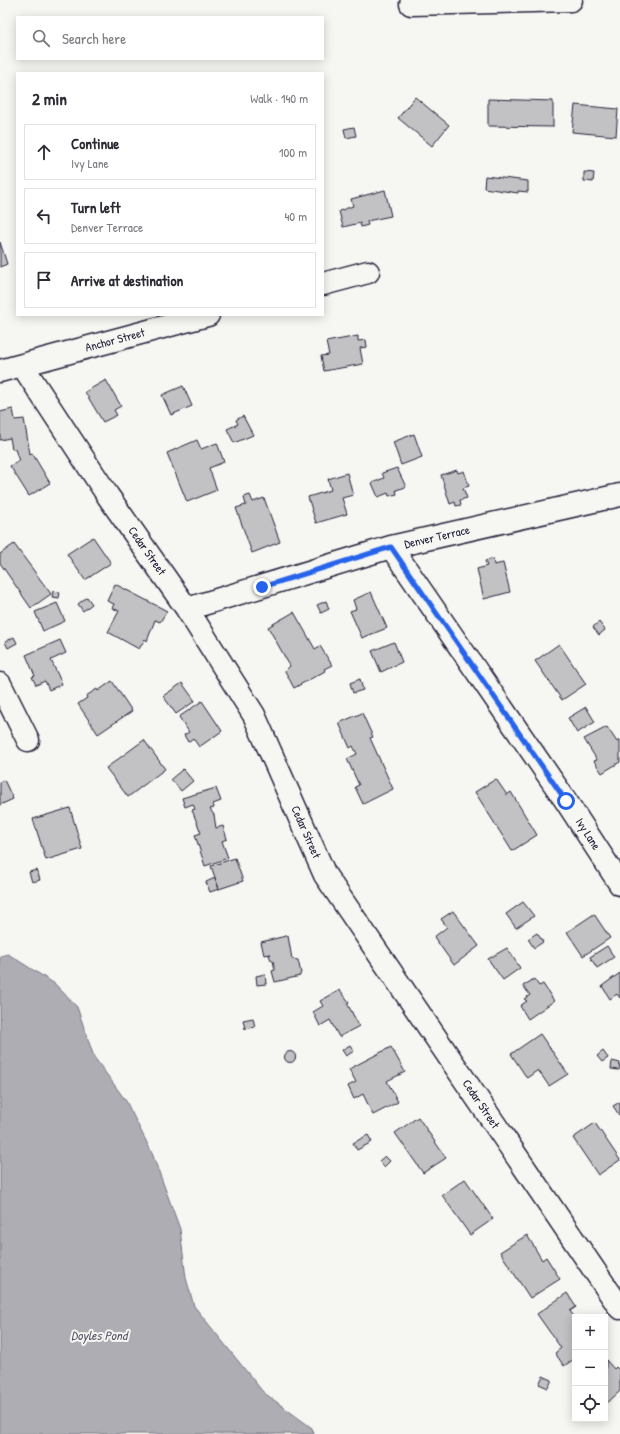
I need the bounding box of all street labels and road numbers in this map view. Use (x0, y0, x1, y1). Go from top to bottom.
street label: Anchor Street (83, 323, 147, 356)
street label: Denver Terrace (403, 521, 471, 552)
street label: Cedar Street (124, 523, 171, 579)
street label: Cedar Street (287, 803, 326, 862)
street label: Ivy Lane (572, 814, 605, 853)
street label: Cedar Street (459, 1076, 505, 1132)

